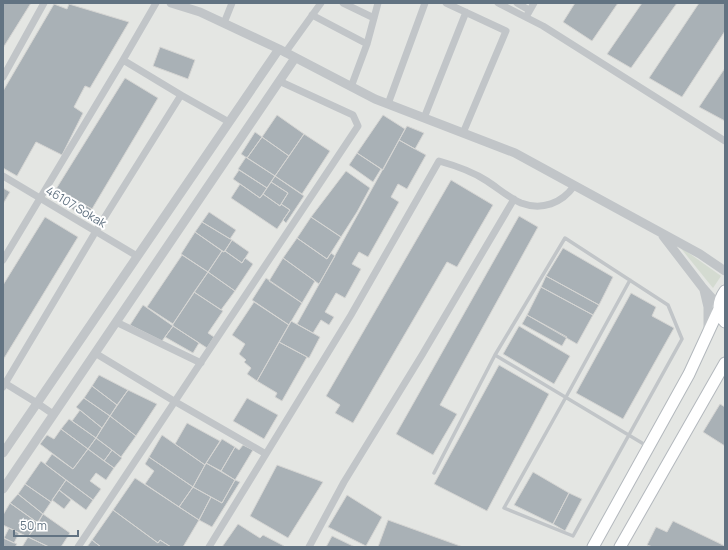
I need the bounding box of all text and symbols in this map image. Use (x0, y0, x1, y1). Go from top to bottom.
street label: 46107 Sokak (43, 182, 111, 232)
scale bar (14, 512, 78, 538)
text: 50 m (20, 517, 47, 534)

